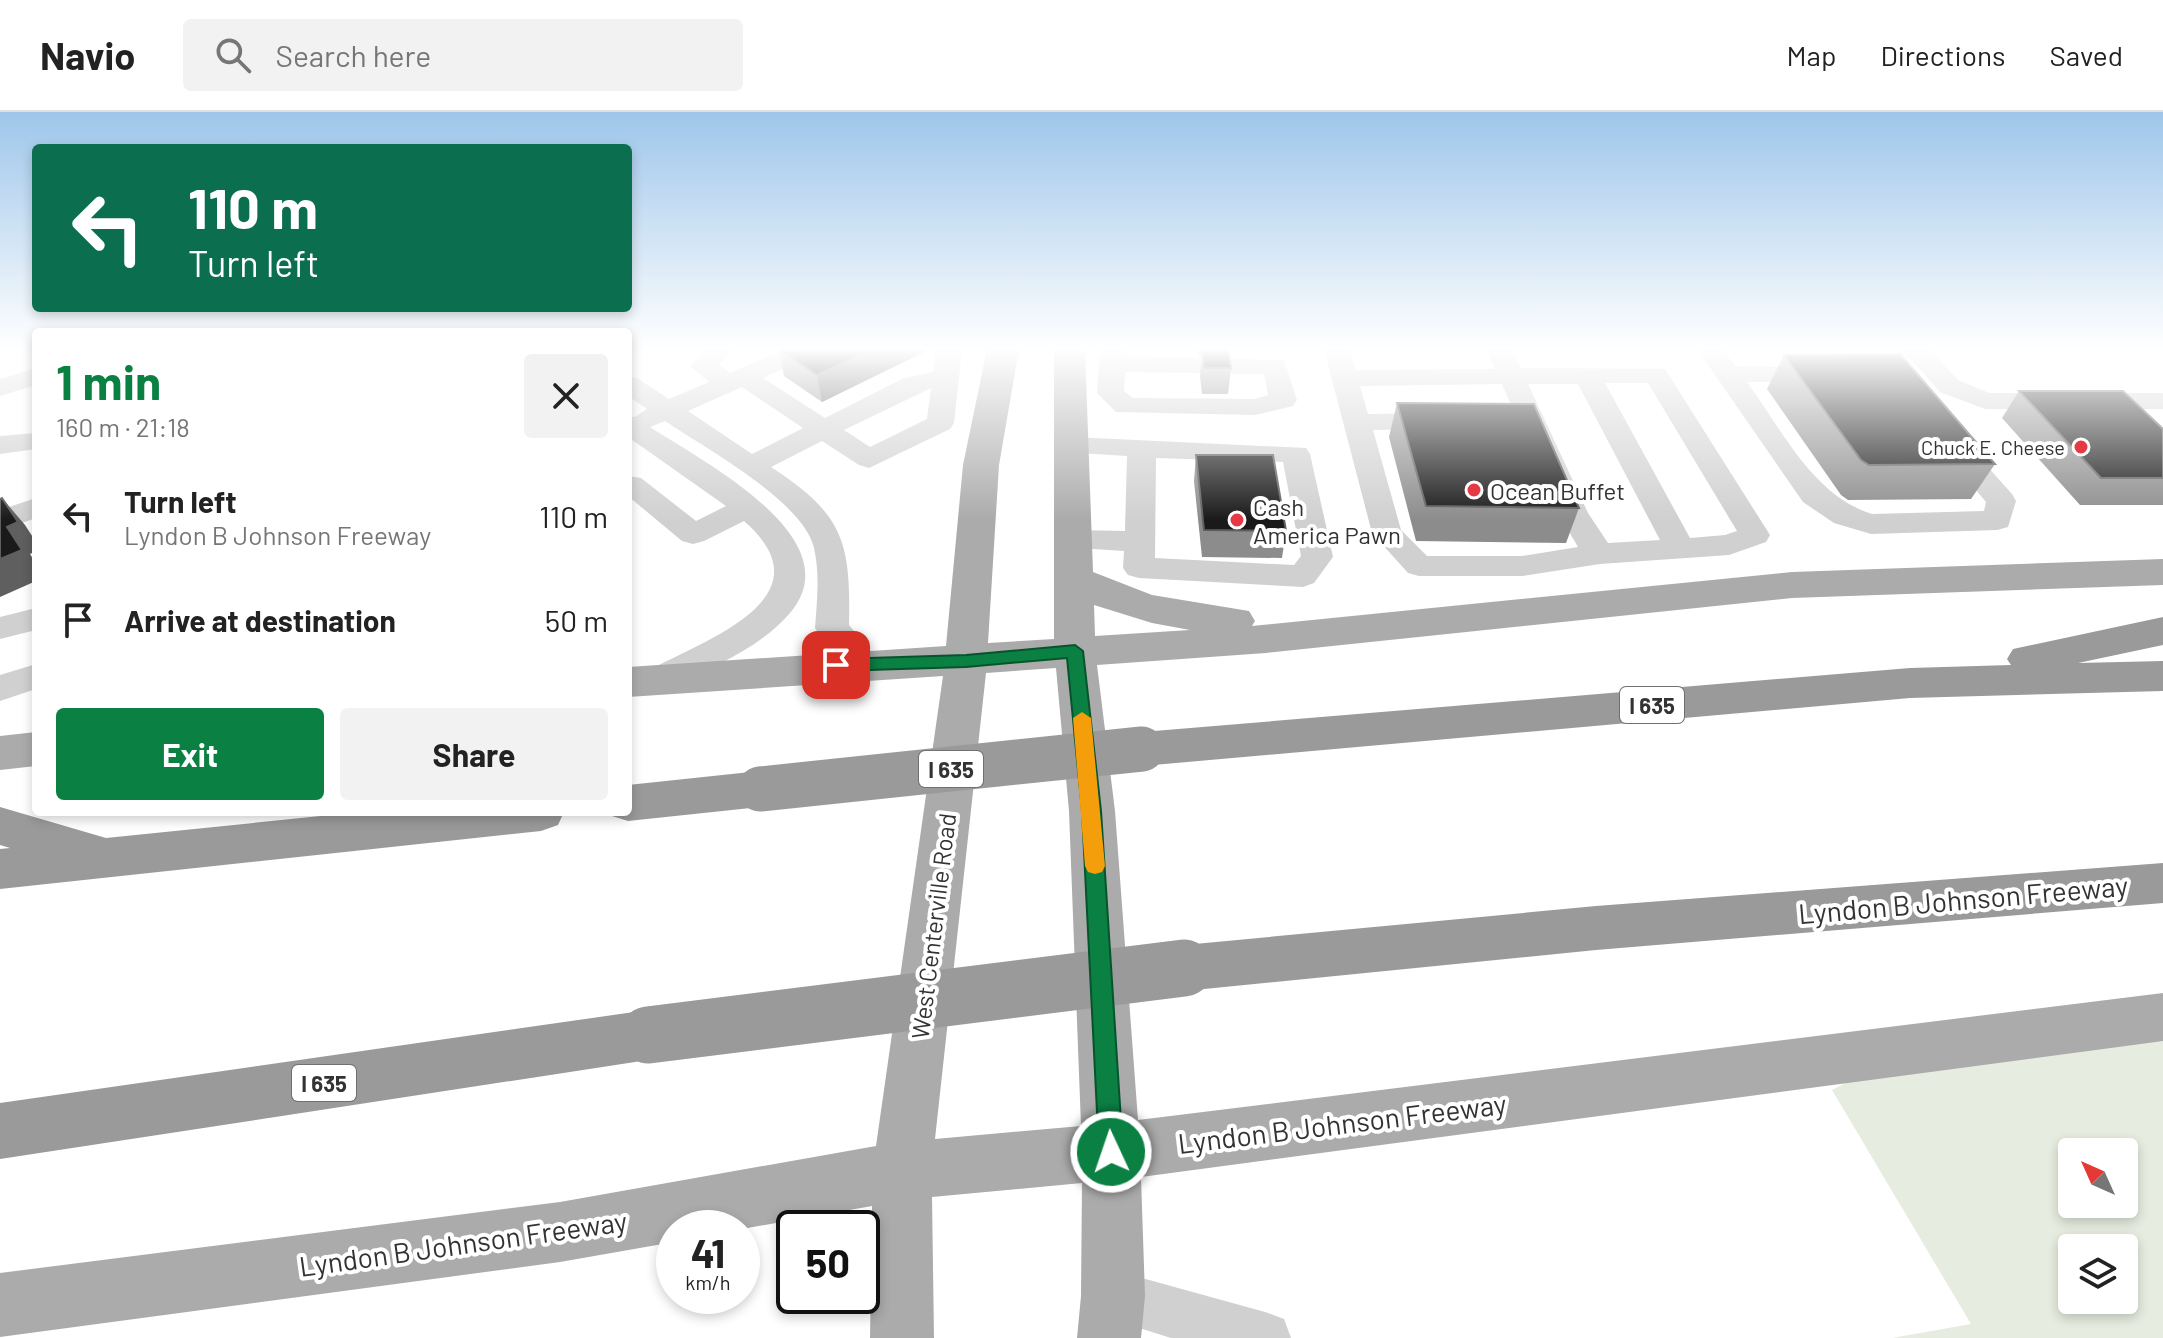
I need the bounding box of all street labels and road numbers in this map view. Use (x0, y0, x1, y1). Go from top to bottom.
road number: I 635 (1620, 687, 1684, 723)
road number: I 635 (919, 751, 983, 787)
street label: West Centerville Road (905, 811, 961, 1041)
street label: Lyndon B Johnson Freeway (1797, 868, 2129, 930)
road number: I 635 (292, 1065, 356, 1101)
street label: Lyndon B Johnson Freeway (1176, 1086, 1508, 1160)
street label: Lyndon B Johnson Freeway (297, 1203, 629, 1283)

